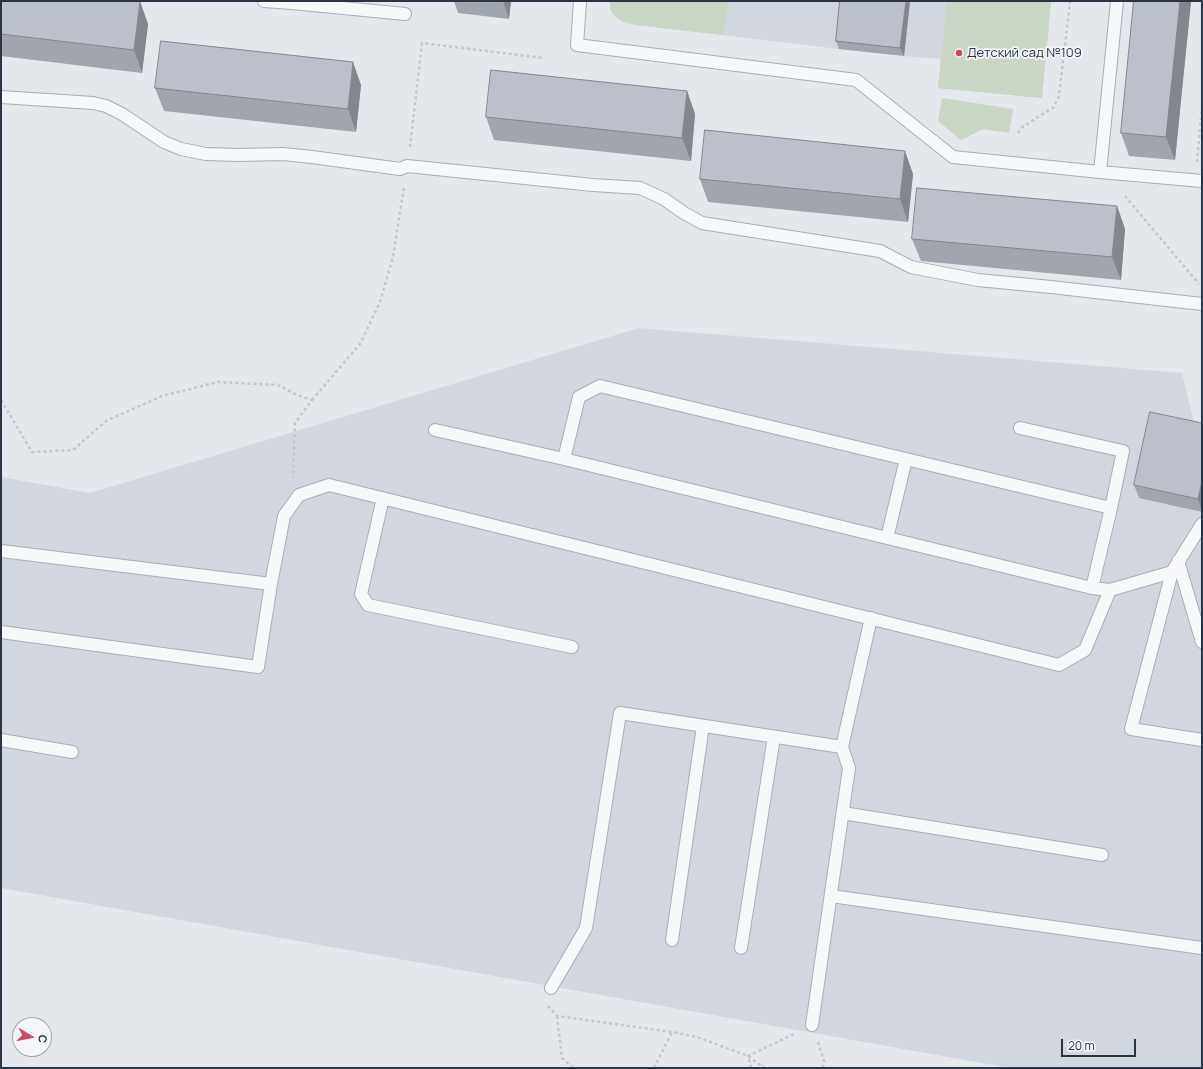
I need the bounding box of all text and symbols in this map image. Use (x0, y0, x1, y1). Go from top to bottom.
place label: Детский сад №109 (967, 45, 1082, 61)
marker: Детский сад №109 (954, 48, 964, 58)
north arrow (12, 1017, 52, 1057)
scale bar (1063, 1031, 1138, 1057)
text: С (35, 1034, 51, 1044)
text: 20 m (1068, 1037, 1095, 1054)

